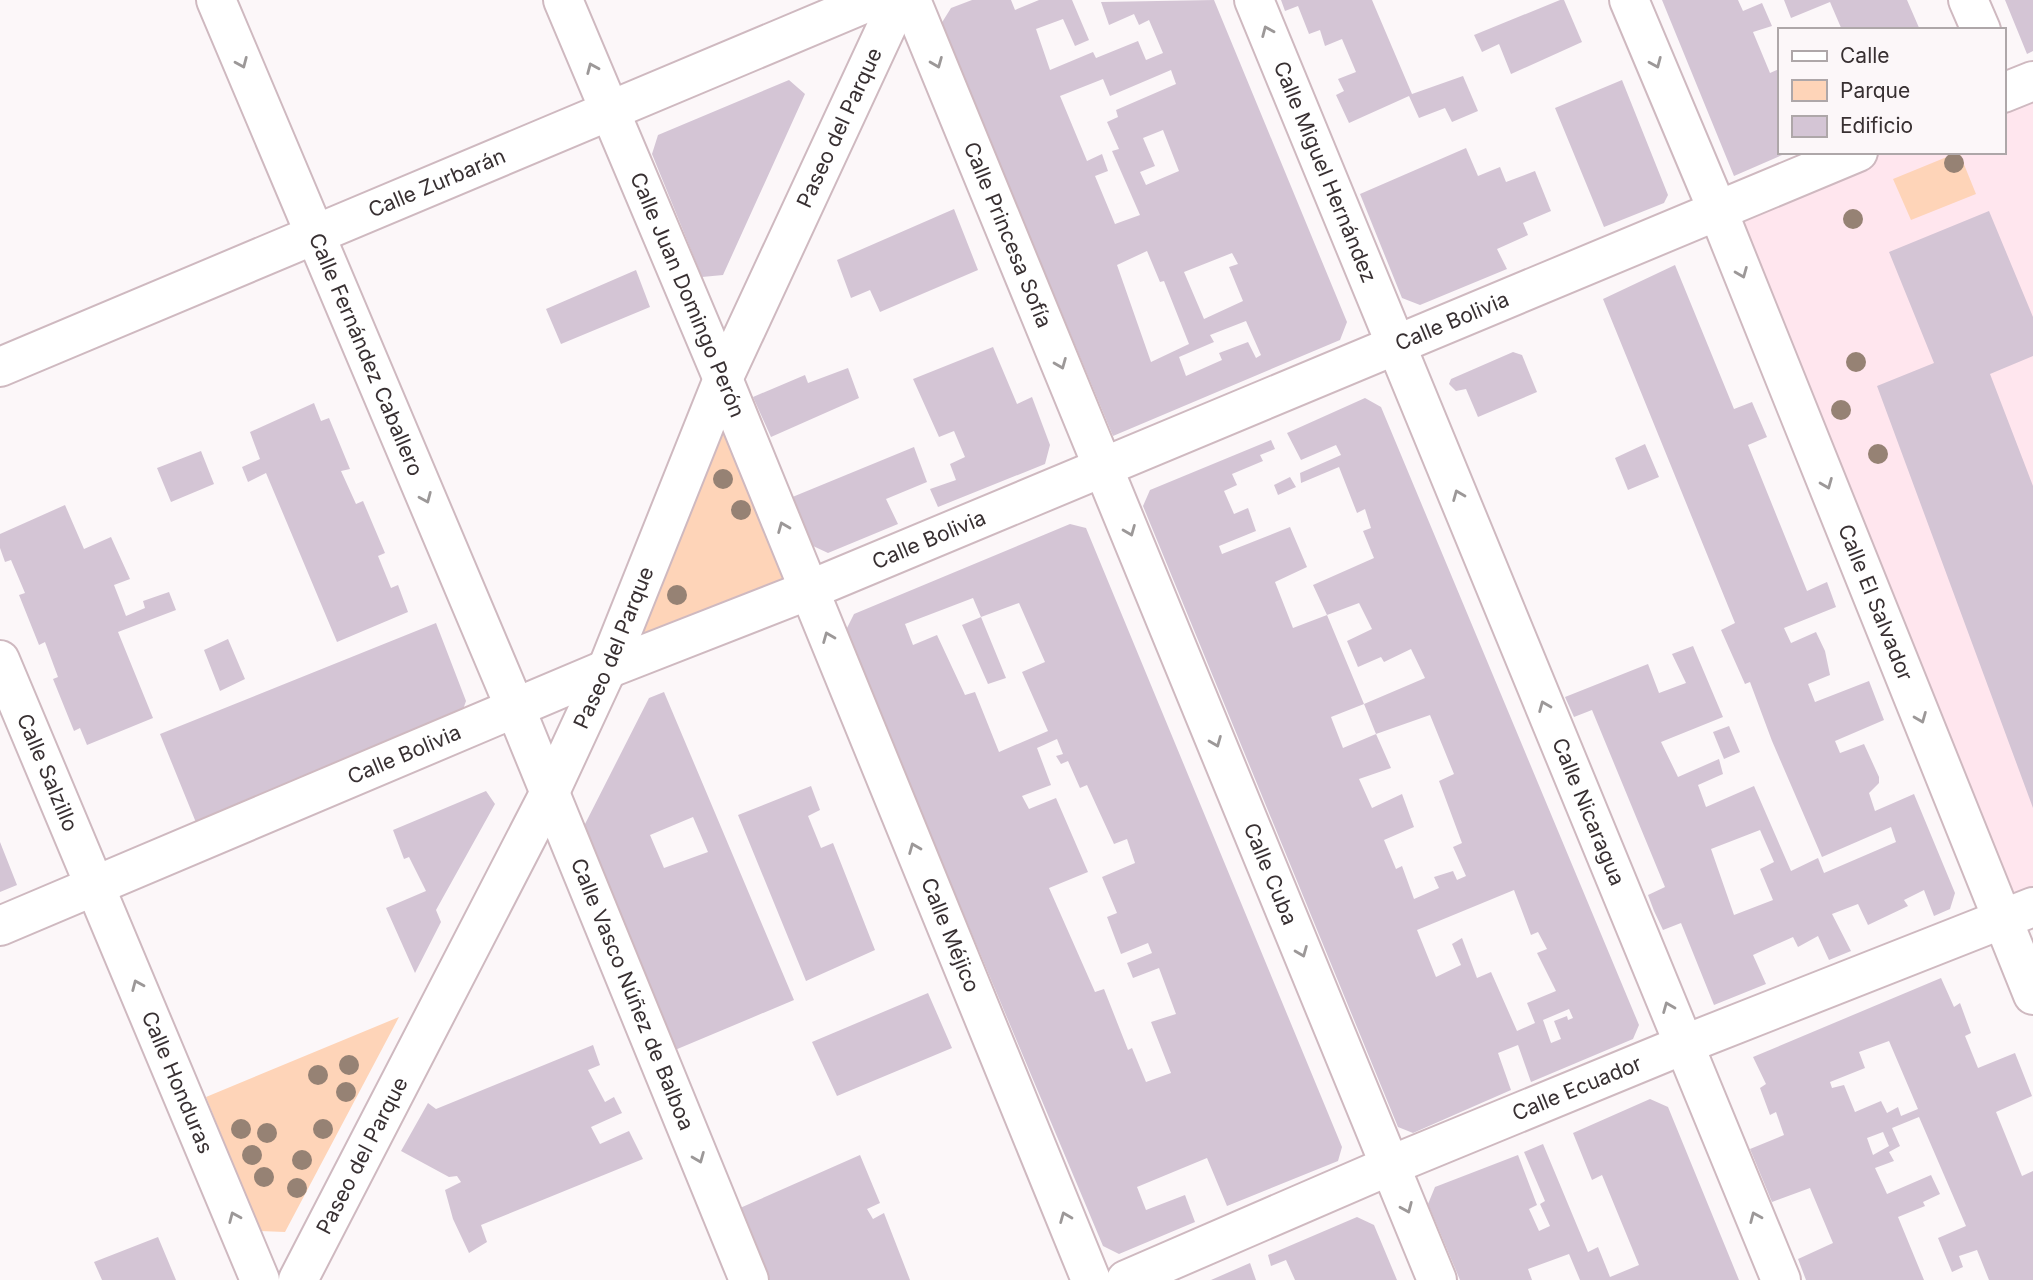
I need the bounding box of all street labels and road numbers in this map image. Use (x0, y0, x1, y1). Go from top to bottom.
street label: Paseo del Parque (791, 44, 887, 212)
street label: Calle Miguel Hernández (1269, 57, 1382, 286)
street label: Calle Princesa Sofía (959, 138, 1057, 331)
street label: Calle Zurbarán (364, 143, 509, 223)
street label: Calle Juan Domingo Perón (625, 168, 750, 421)
street label: Calle Fernández Caballero (304, 229, 429, 480)
street label: Calle Bolivia (1391, 286, 1512, 356)
street label: Calle Bolivia (868, 505, 989, 574)
street label: Calle El Salvador (1833, 521, 1918, 684)
street label: Paseo del Parque (568, 563, 659, 733)
street label: Calle Salzillo (12, 710, 83, 835)
street label: Calle Bolivia (344, 719, 465, 789)
street label: Calle Nicaragua (1547, 734, 1630, 889)
street label: Calle Cuba (1239, 819, 1303, 929)
street label: Calle Vasco Núñez de Balboa (566, 855, 699, 1134)
street label: Calle Méjico (916, 874, 985, 996)
street label: Calle Honduras (137, 1007, 219, 1157)
street label: Calle Ecuador (1508, 1050, 1645, 1126)
street label: Paseo del Parque (311, 1073, 413, 1238)

